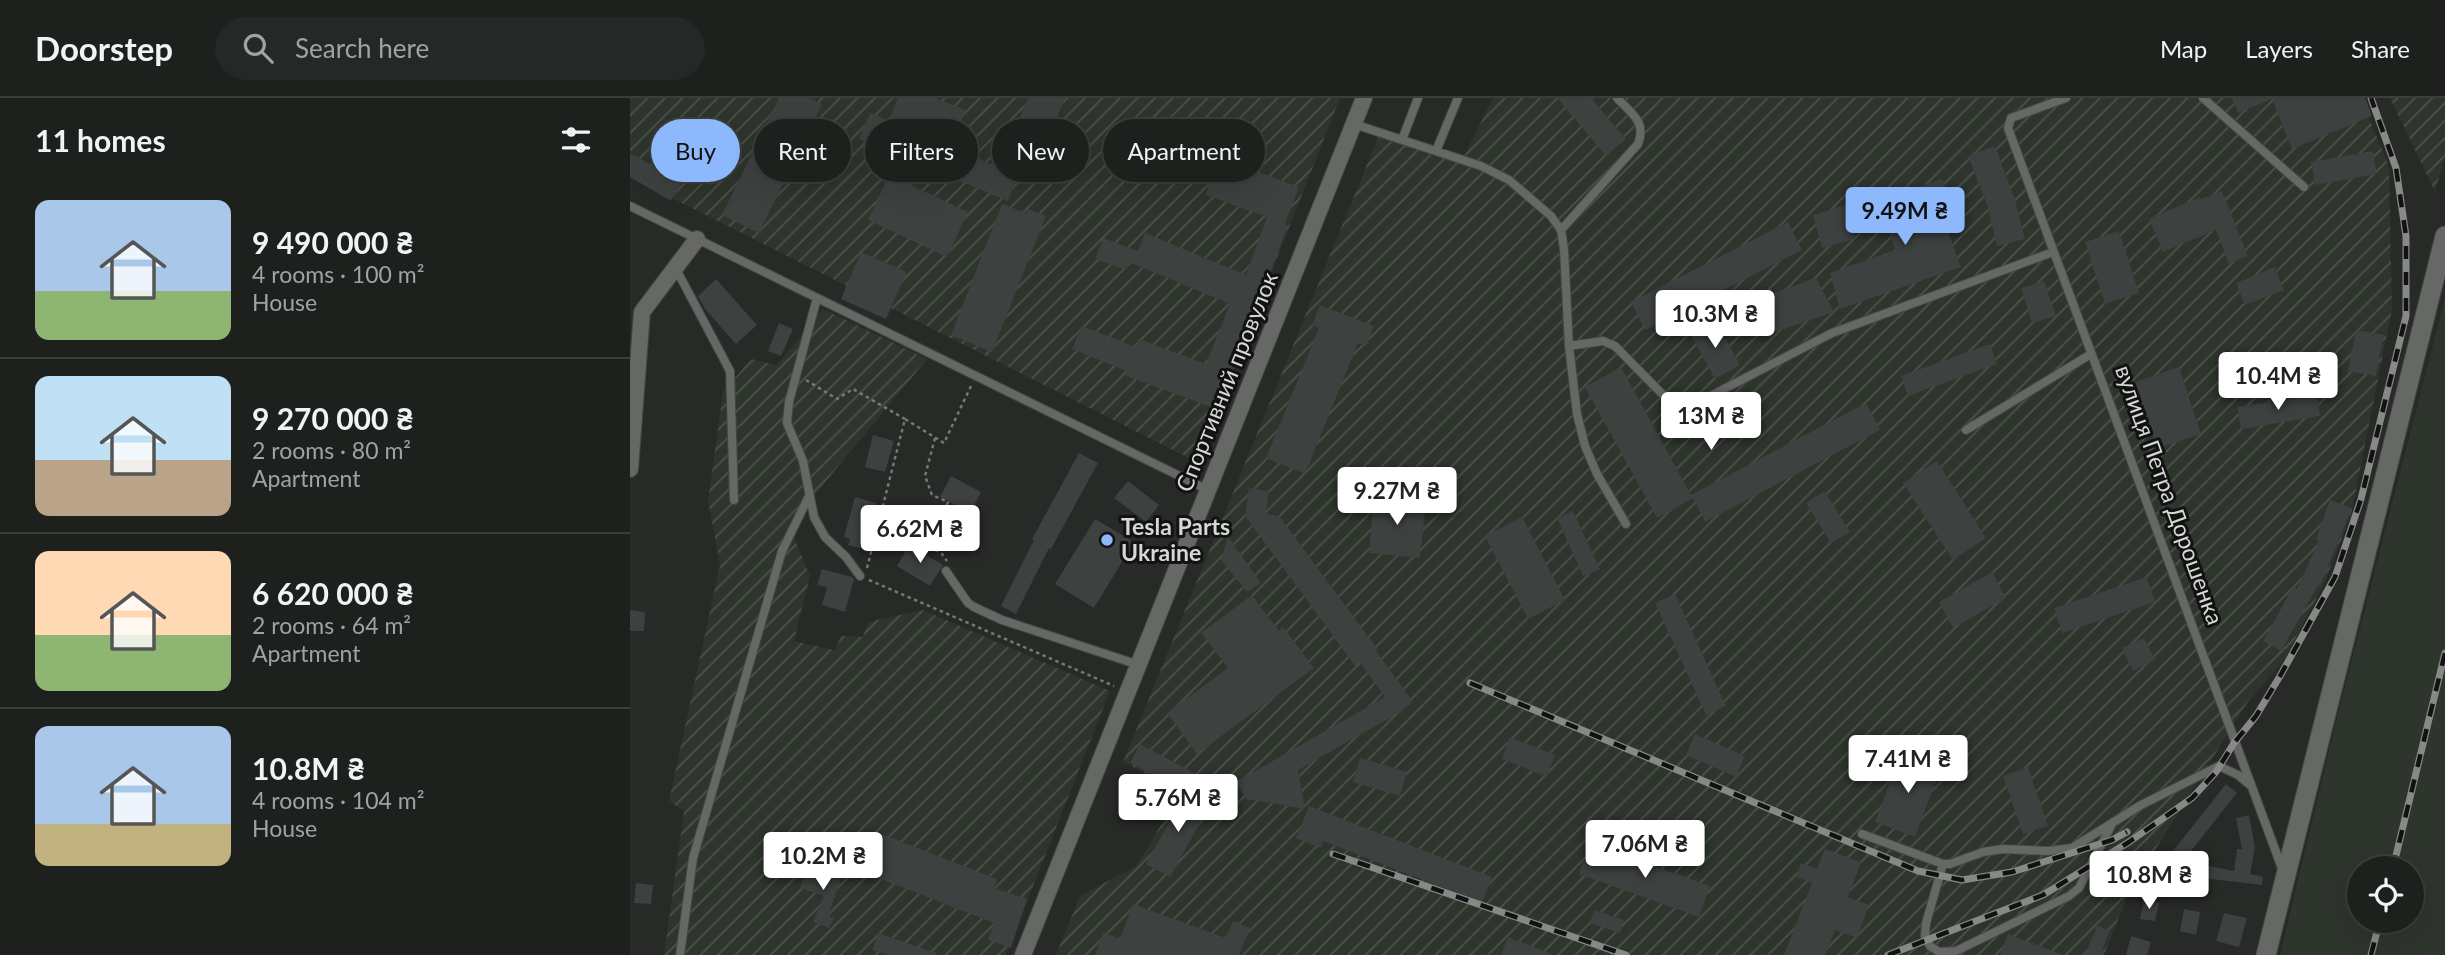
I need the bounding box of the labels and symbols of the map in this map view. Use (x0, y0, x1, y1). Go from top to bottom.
pin: 9.49M ₴ (1840, 188, 1970, 247)
street label: Спортивний провулок (1169, 268, 1283, 496)
pin: 10.3M ₴ (1650, 290, 1780, 350)
pin: 10.4M ₴ (2213, 352, 2343, 412)
street label: вулиця Петра Дорошенка (2110, 361, 2230, 628)
pin: 13M ₴ (1662, 392, 1760, 452)
pin: 9.27M ₴ (1332, 468, 1462, 527)
pin: 6.62M ₴ (855, 505, 985, 565)
place label: Tesla Parts Ukraine (1121, 512, 1230, 566)
marker: Tesla Parts Ukraine (1099, 532, 1115, 548)
pin: 7.41M ₴ (1843, 736, 1973, 795)
pin: 5.76M ₴ (1113, 774, 1243, 834)
pin: 7.06M ₴ (1580, 820, 1710, 880)
pin: 10.2M ₴ (758, 832, 888, 892)
pin: 10.8M ₴ (2084, 852, 2214, 911)

